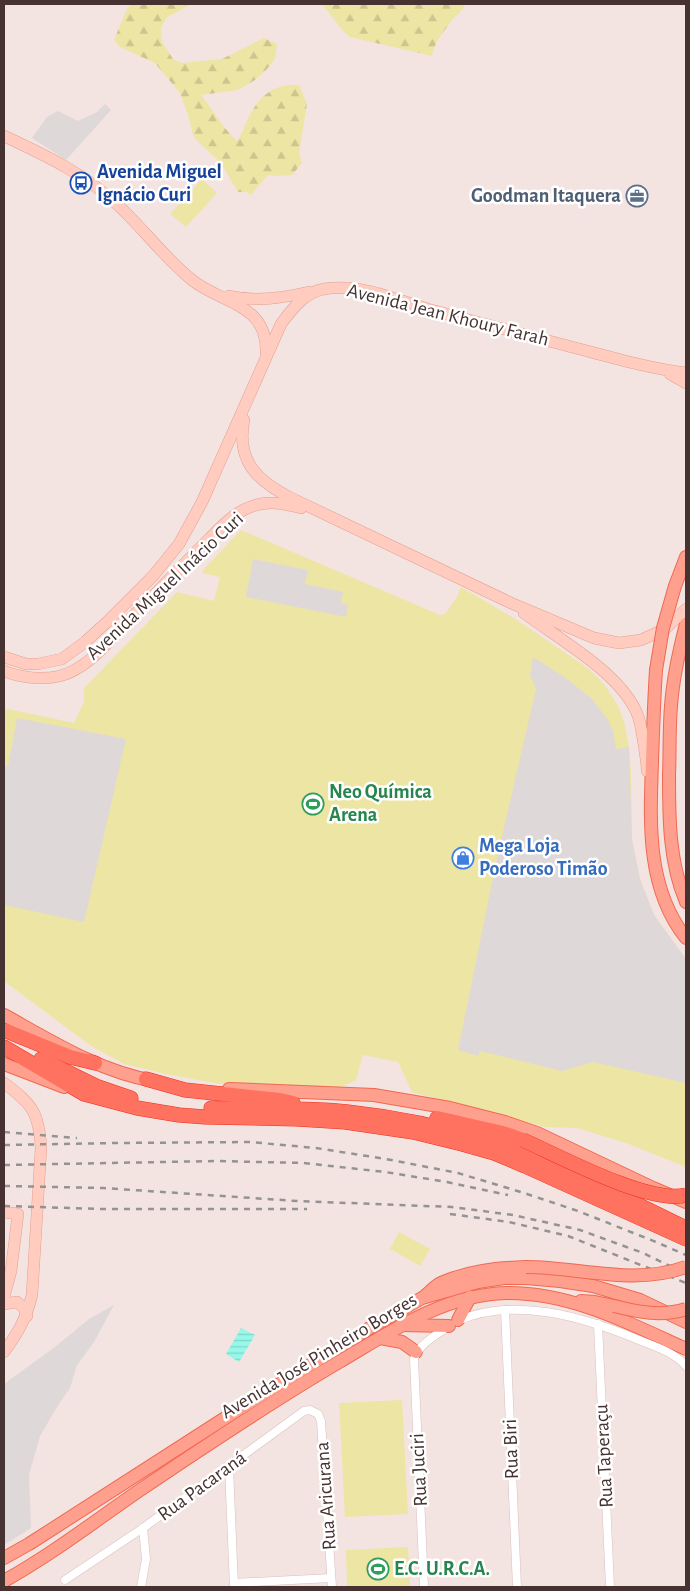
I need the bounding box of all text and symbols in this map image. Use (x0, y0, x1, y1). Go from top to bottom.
place label: Avenida Miguel Ignácio Curi (97, 162, 222, 205)
bus stop icon: Avenida Miguel Ignácio Curi (69, 171, 93, 195)
office icon: Goodman Itaquera (625, 184, 649, 208)
place label: Goodman Itaquera (471, 186, 621, 206)
street label: Avenida Jean Khoury Farah (345, 280, 551, 350)
street label: Avenida Miguel Inácio Curi (83, 508, 247, 664)
place label: Neo Química Arena (329, 782, 432, 825)
sports icon: Neo Química Arena (301, 792, 325, 816)
place label: Mega Loja Poderoso Timão (479, 836, 608, 879)
shop icon: Mega Loja Poderoso Timão (451, 846, 475, 870)
street label: Avenida José Pinheiro Borges (218, 1290, 420, 1422)
street label: Rua Taperaçu (591, 1404, 617, 1508)
street label: Rua Biri (500, 1419, 522, 1479)
street label: Rua Juciri (407, 1433, 431, 1507)
street label: Rua Aricurana (312, 1441, 340, 1551)
street label: Rua Pacaraná (154, 1447, 250, 1525)
sports icon: E.C. U.R.C.A. (366, 1557, 390, 1581)
place label: E.C. U.R.C.A. (394, 1559, 490, 1579)

